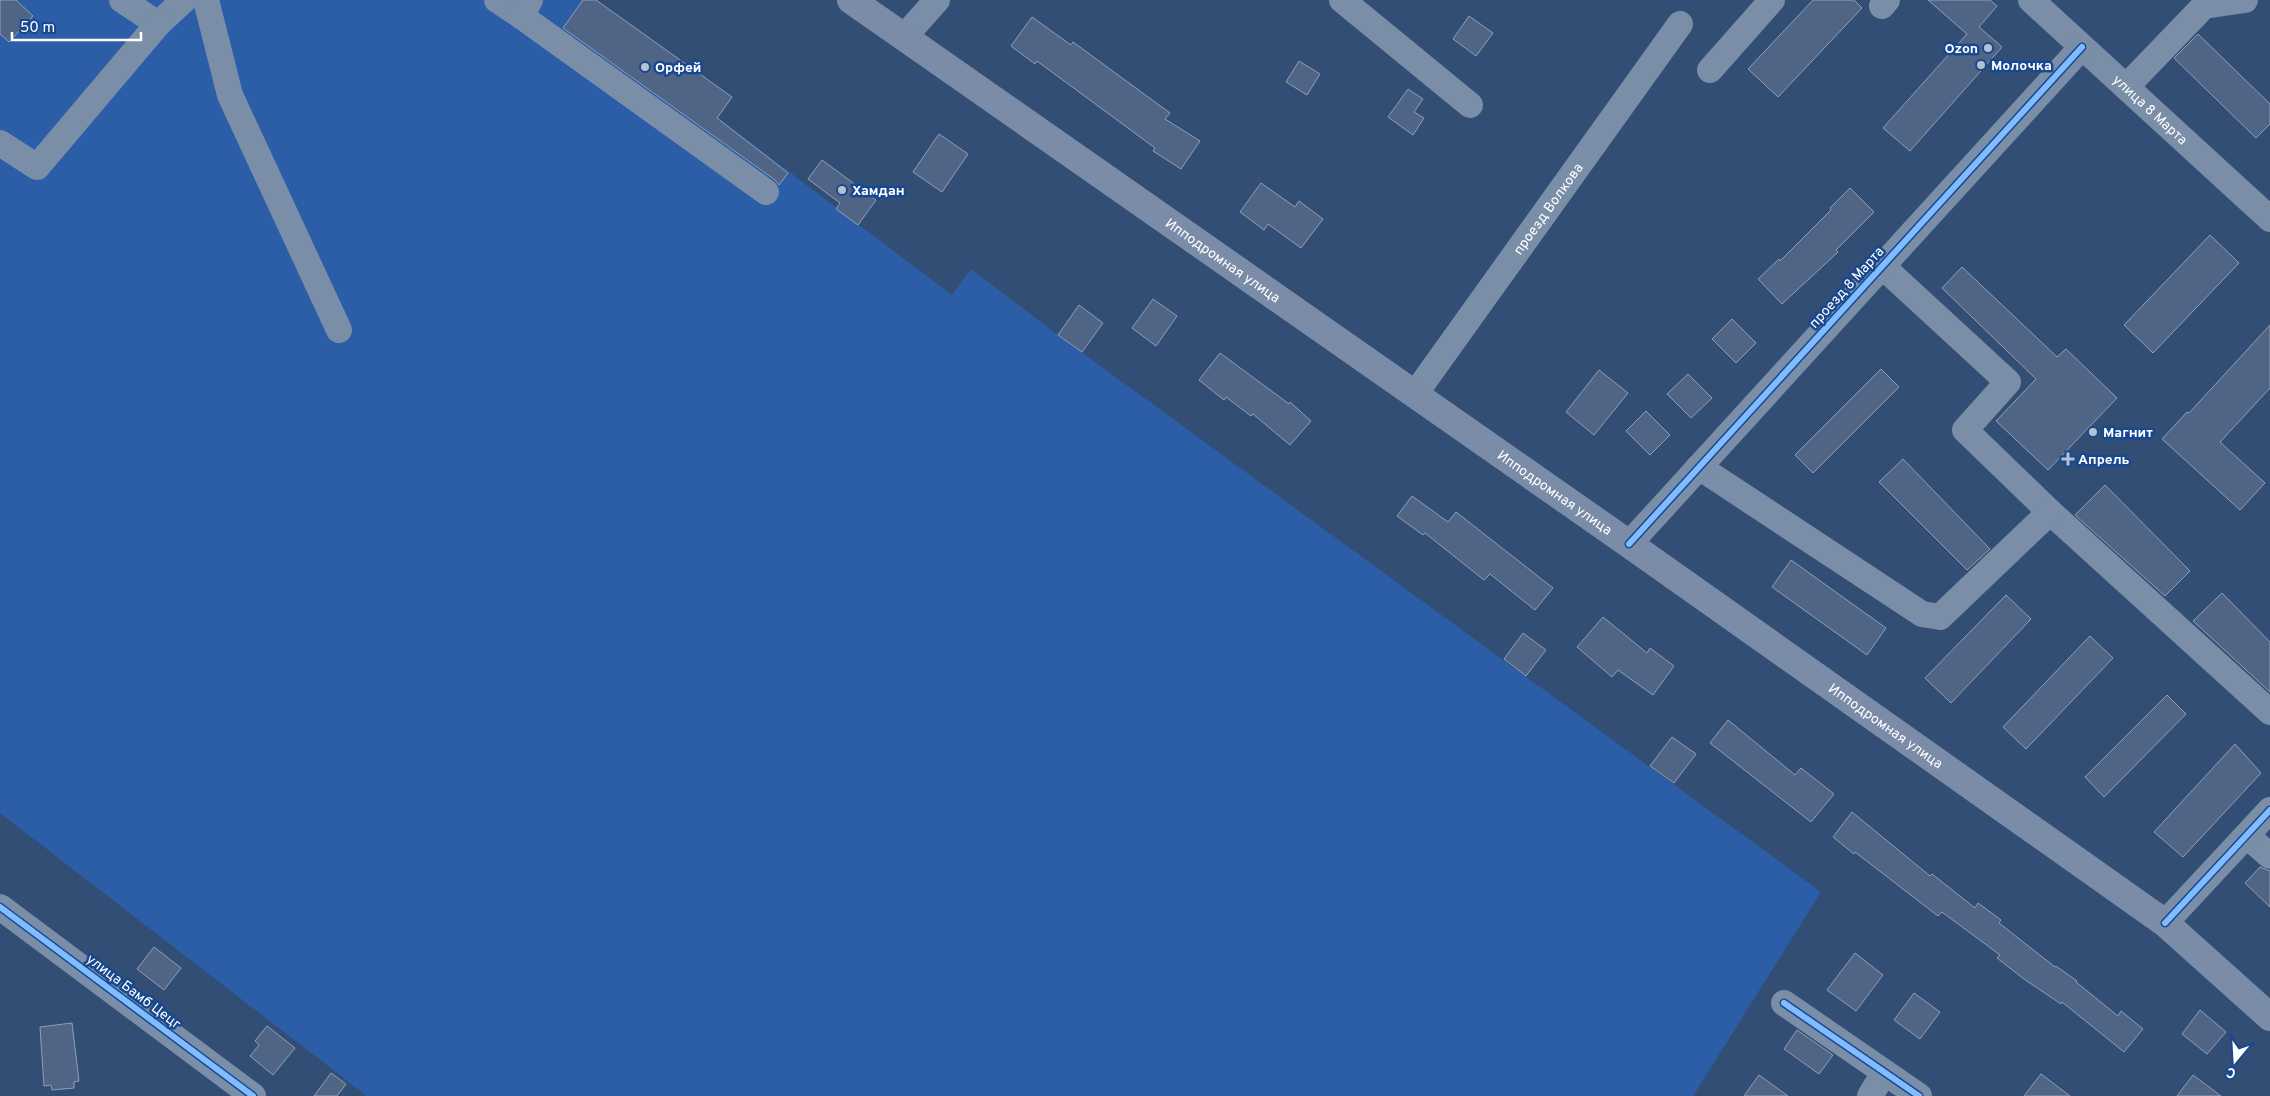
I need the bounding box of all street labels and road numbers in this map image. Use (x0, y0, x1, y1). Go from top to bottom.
street label: улица 8 Марта (2108, 72, 2190, 149)
street label: проезд Волкова (1510, 160, 1588, 259)
street label: Ипподромная улица (1161, 215, 1283, 307)
street label: проезд 8 Марта (1806, 244, 1888, 332)
street label: Ипподромная улица (1493, 447, 1615, 540)
street label: Ипподромная улица (1824, 681, 1946, 773)
street label: улица Бамб Цецг (83, 951, 184, 1033)

